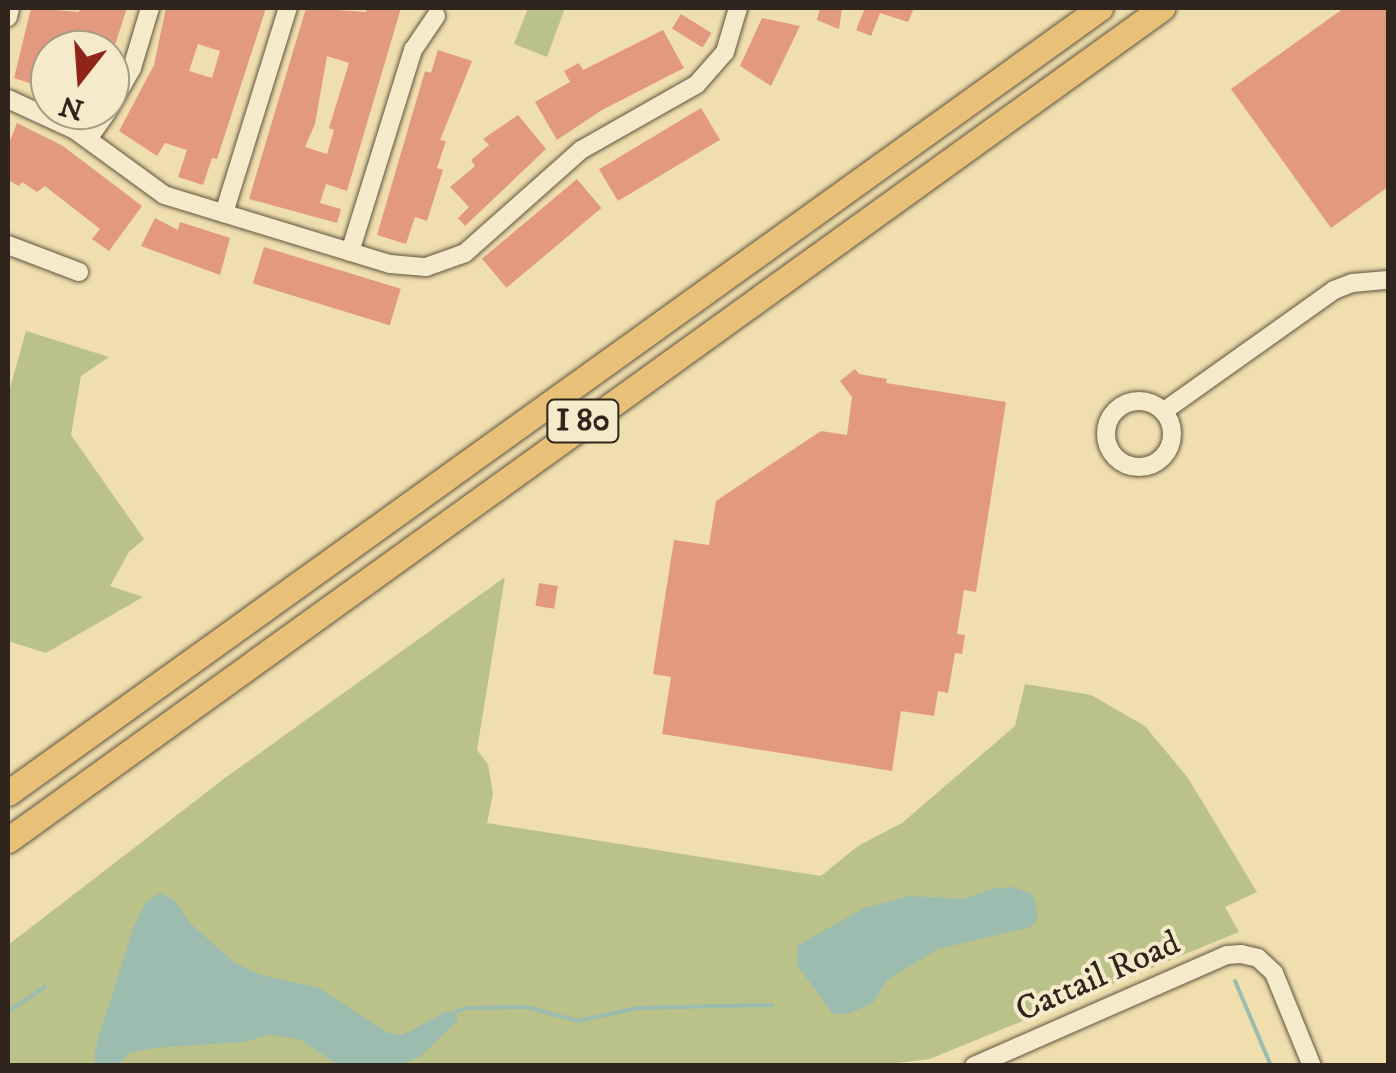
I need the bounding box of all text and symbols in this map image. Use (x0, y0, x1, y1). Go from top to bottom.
north arrow (30, 30, 130, 130)
text: N (56, 87, 88, 127)
road number: I 80 (546, 394, 620, 448)
street label: Cattail Road (1010, 922, 1186, 1032)

